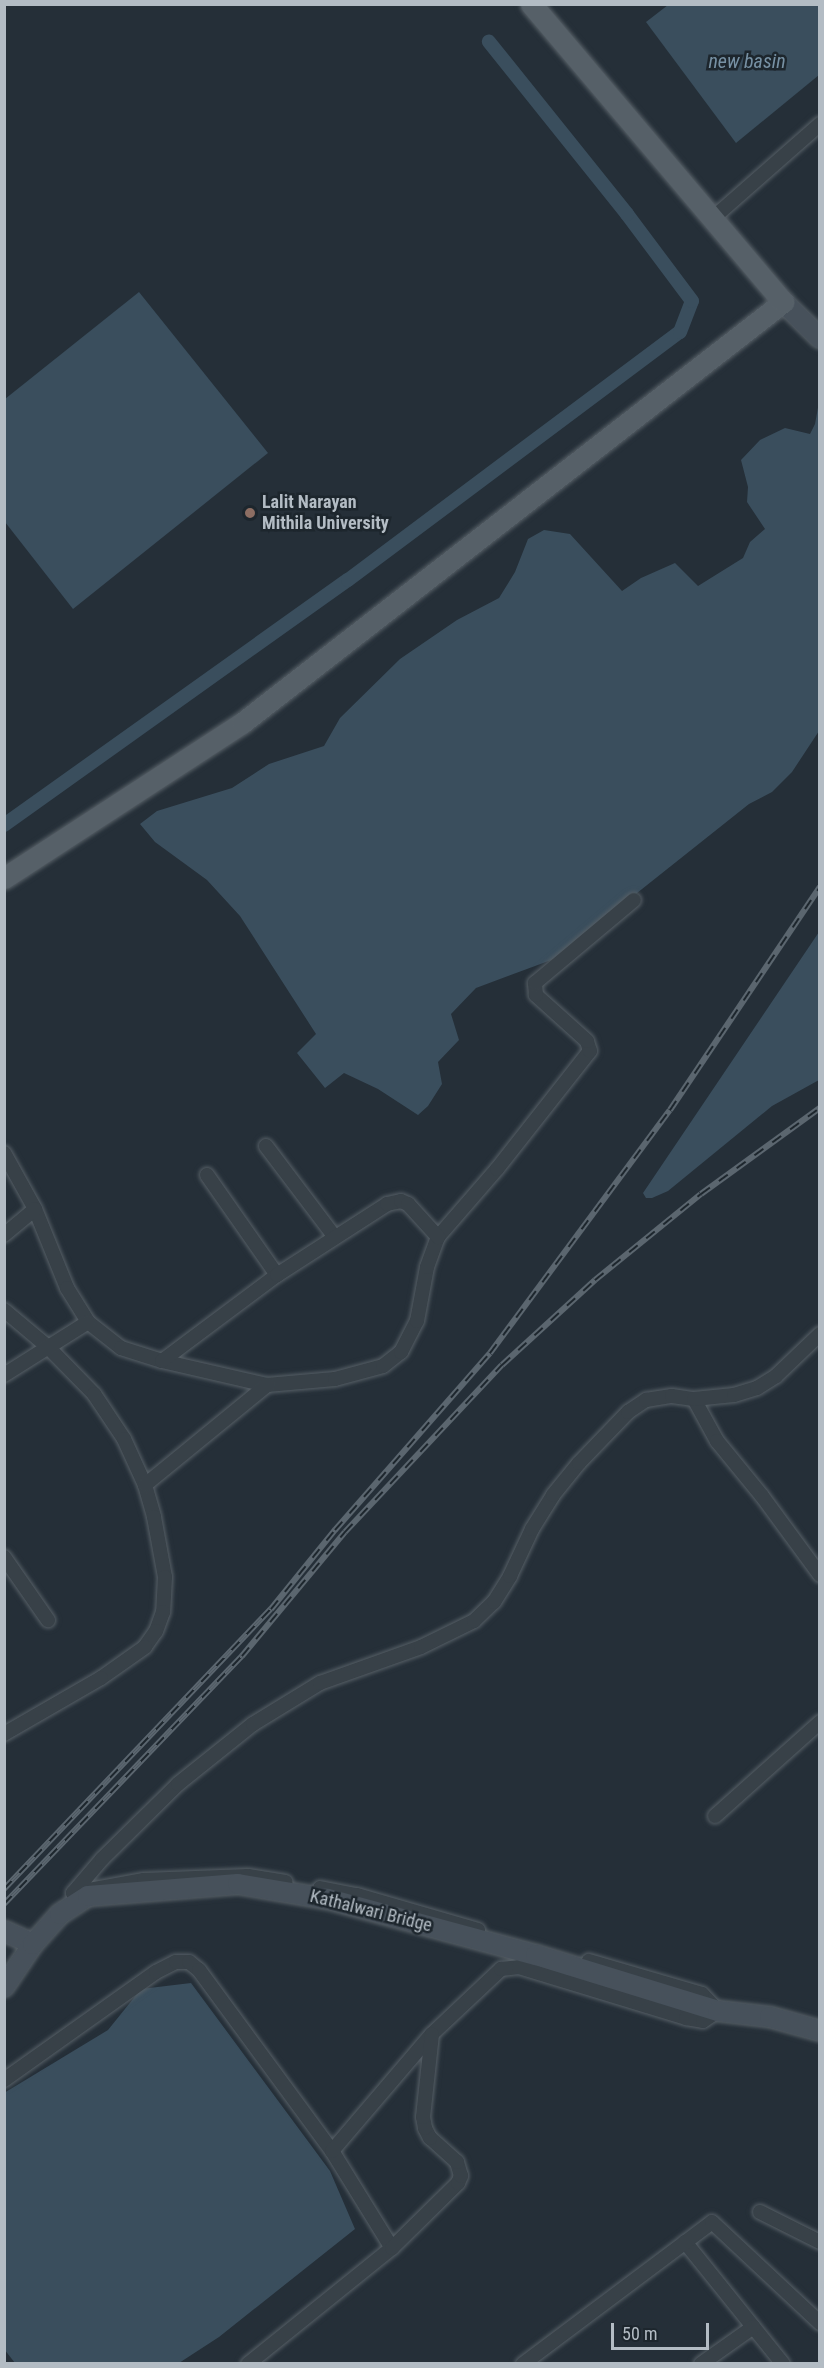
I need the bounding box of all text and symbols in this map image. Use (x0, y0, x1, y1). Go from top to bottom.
water label: new basin (708, 49, 786, 73)
place label: Lalit Narayan Mithila University (262, 492, 389, 534)
marker: Lalit Narayan Mithila University (243, 506, 257, 520)
street label: Kathalwari Bridge (308, 1885, 434, 1937)
scale bar (614, 2311, 712, 2349)
text: 50 m (622, 2323, 657, 2344)

